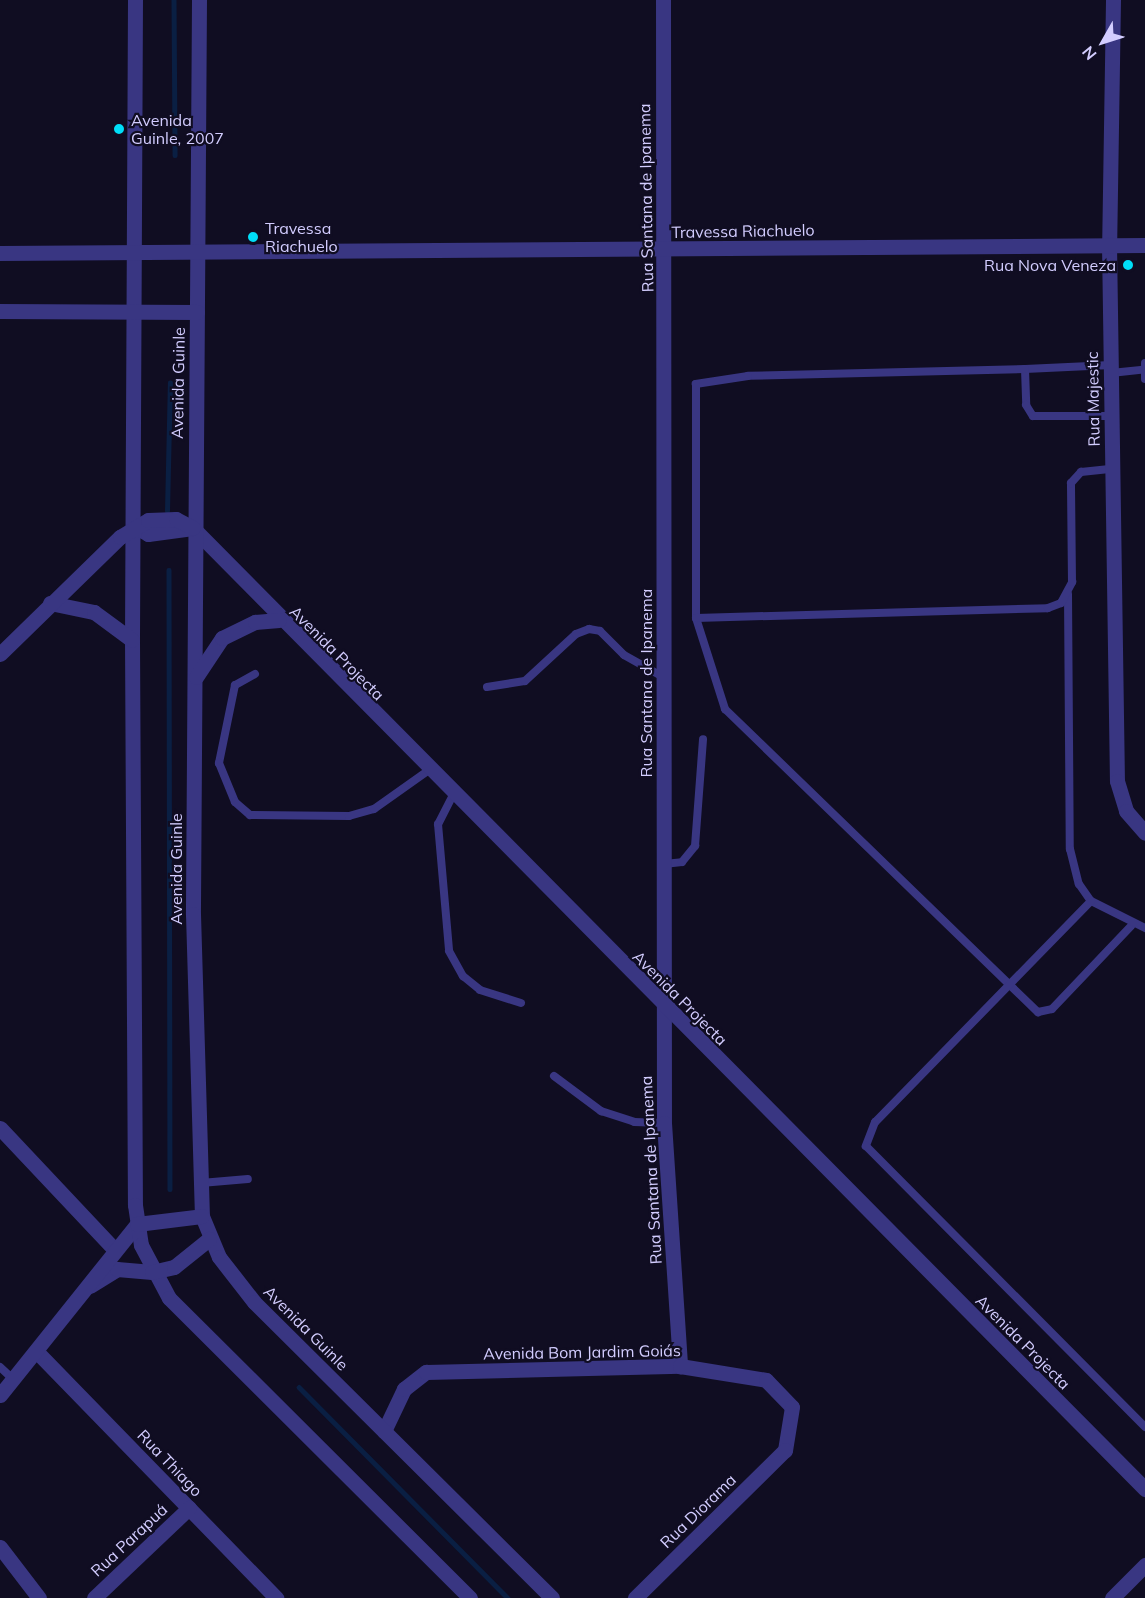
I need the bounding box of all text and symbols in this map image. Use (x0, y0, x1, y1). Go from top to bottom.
north arrow (1073, 12, 1133, 72)
text: N (1077, 42, 1101, 64)
street label: Rua Santana de Ipanema (635, 103, 657, 293)
place label: Avenida Guinle, 2007 (131, 110, 224, 148)
marker: Avenida Guinle, 2007 (112, 122, 126, 136)
place label: Travessa Riachuelo (265, 218, 338, 256)
street label: Travessa Riachuelo (671, 220, 815, 242)
marker: Travessa Riachuelo (246, 230, 260, 244)
place label: Rua Nova Veneza (984, 255, 1116, 275)
marker: Rua Nova Veneza (1121, 258, 1135, 272)
street label: Avenida Guinle (167, 327, 189, 439)
street label: Rua Majestic (1083, 351, 1103, 447)
street label: Rua Santana de Ipanema (636, 589, 656, 777)
street label: Avenida Projecta (286, 602, 388, 704)
street label: Avenida Guinle (166, 813, 186, 925)
street label: Avenida Projecta (629, 947, 731, 1049)
street label: Rua Santana de Ipanema (636, 1075, 666, 1265)
street label: Avenida Guinle (260, 1282, 352, 1374)
street label: Avenida Projecta (972, 1291, 1074, 1393)
street label: Avenida Bom Jardim Goiás (483, 1341, 681, 1363)
street label: Rua Thiago (133, 1426, 207, 1500)
street label: Rua Diorama (656, 1470, 740, 1552)
street label: Rua Parapuá (87, 1500, 171, 1580)

